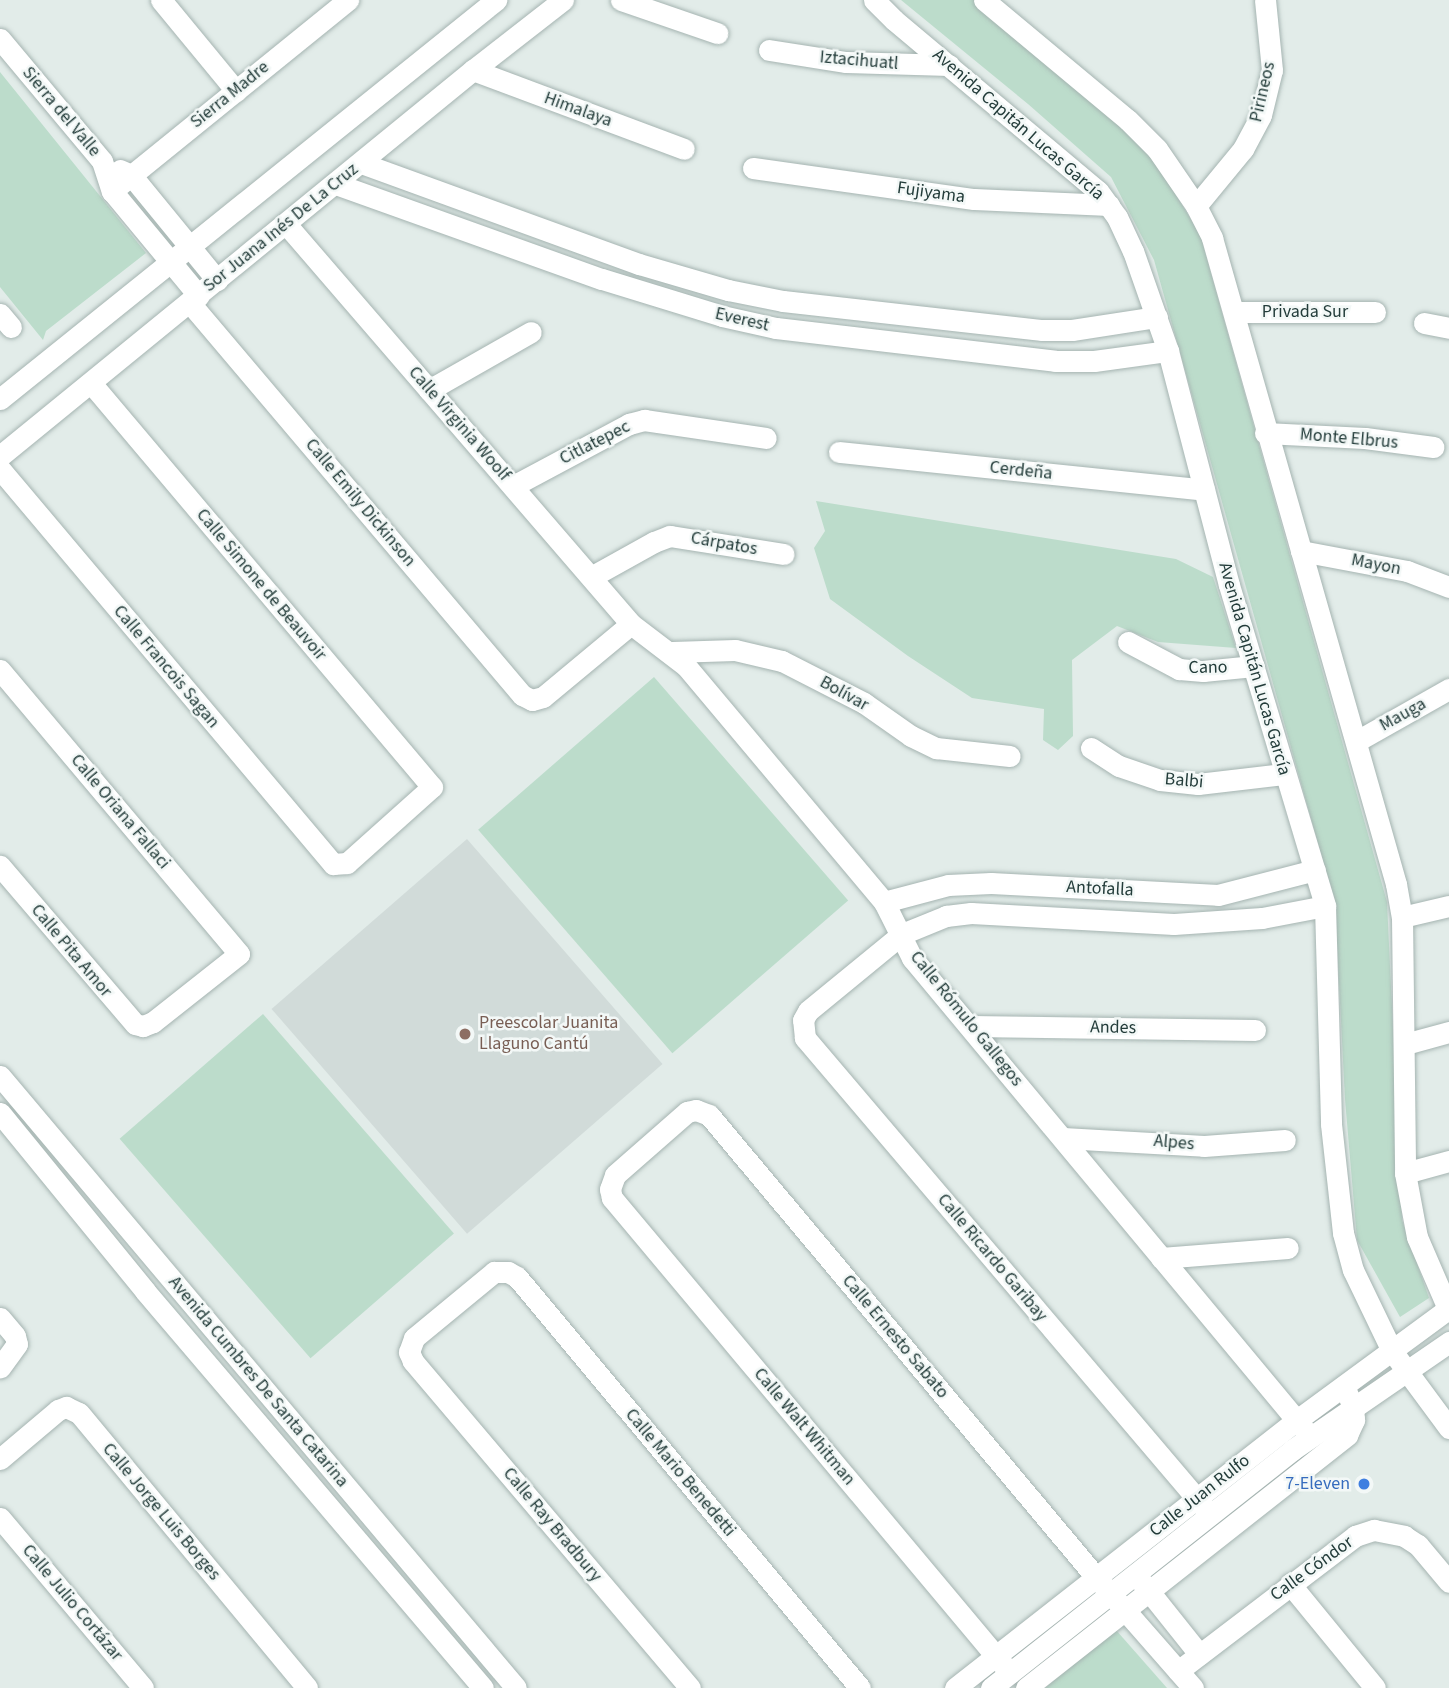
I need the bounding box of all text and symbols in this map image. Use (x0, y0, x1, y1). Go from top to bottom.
street label: Avenida Capitán Lucas García (928, 45, 1108, 205)
street label: Iztacihuatl (819, 47, 899, 75)
street label: Sierra Madre (186, 57, 274, 133)
street label: Pirineos (1246, 60, 1280, 124)
street label: Sierra del Valle (17, 63, 105, 161)
street label: Himalaya (541, 88, 615, 132)
street label: Sor Juana Inés De La Cruz (199, 159, 363, 297)
street label: Fujiyama (896, 178, 966, 208)
street label: Privada Sur (1262, 301, 1348, 323)
street label: Everest (713, 303, 771, 337)
street label: Calle Virginia Woolf (403, 362, 515, 486)
street label: Citlatepec (556, 416, 634, 470)
street label: Monte Elbrus (1299, 424, 1399, 454)
street label: Calle Emily Dickinson (300, 435, 420, 571)
street label: Cerdeña (988, 457, 1054, 485)
street label: Calle Simone de Beauvoir (191, 505, 331, 665)
street label: Cárpatos (689, 528, 759, 560)
street label: Mayon (1349, 550, 1403, 580)
street label: Avenida Capitán Lucas García (1213, 560, 1295, 778)
street label: Calle Francois Sagan (108, 601, 224, 733)
street label: Cano (1188, 657, 1228, 679)
street label: Bolívar (816, 672, 872, 716)
street label: Mauga (1376, 693, 1430, 737)
street label: Calle Oriana Fallaci (66, 750, 174, 874)
street label: Balbi (1164, 769, 1204, 793)
street label: Antofalla (1066, 876, 1134, 902)
street label: Calle Pita Amor (26, 900, 116, 1002)
street label: Calle Rómulo Gallegos (905, 947, 1027, 1091)
place label: Preescolar Juanita Llaguno Cantú (479, 1013, 618, 1056)
street label: Andes (1090, 1017, 1136, 1039)
marker: Preescolar Juanita Llaguno Cantú (457, 1026, 473, 1042)
street label: Alpes (1153, 1130, 1195, 1156)
street label: Calle Ricardo Garibay (932, 1190, 1052, 1326)
street label: Calle Ernesto Sabato (837, 1271, 953, 1403)
street label: Avenida Cumbres De Santa Catarina (163, 1272, 353, 1492)
street label: Calle Walt Whitman (749, 1364, 859, 1490)
street label: Calle Mario Benedetti (620, 1405, 740, 1541)
street label: Calle Jorge Luis Borges (97, 1439, 225, 1585)
street label: Calle Juan Rulfo (1146, 1450, 1254, 1542)
street label: Calle Ray Bradbury (498, 1463, 606, 1587)
place label: 7-Eleven (1285, 1473, 1350, 1495)
marker: 7-Eleven (1356, 1476, 1372, 1492)
street label: Calle Cóndor (1266, 1532, 1358, 1606)
street label: Calle Julio Cortázar (17, 1540, 127, 1666)

